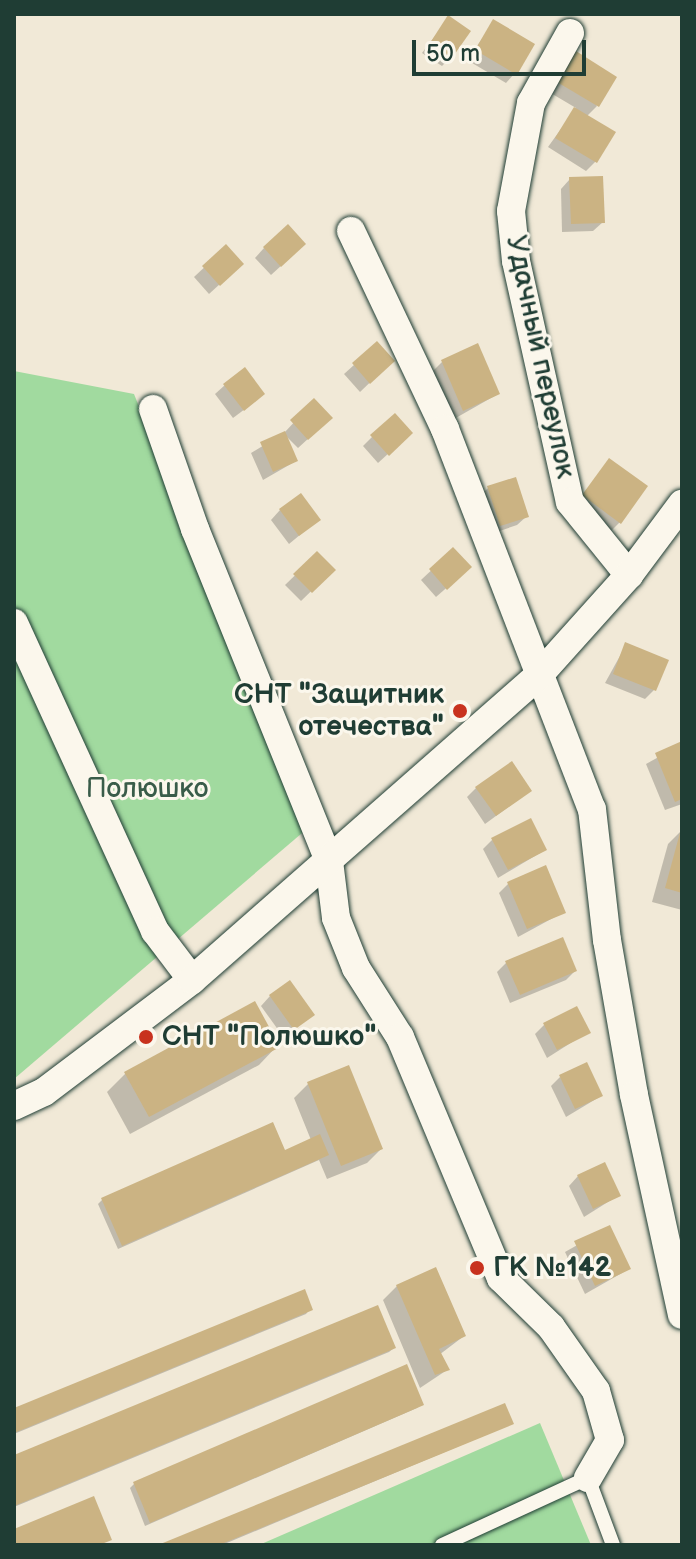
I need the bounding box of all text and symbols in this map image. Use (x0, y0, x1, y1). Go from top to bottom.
scale bar (416, 24, 590, 74)
text: 50 m (426, 39, 480, 68)
street label: Удачный переулок (498, 233, 582, 481)
place label: СНТ "Защитник отечества" (234, 678, 444, 744)
marker: СНТ "Защитник отечества" (451, 702, 469, 720)
park label: Полюшко (86, 772, 208, 806)
place label: СНТ "Полюшко" (162, 1020, 376, 1054)
marker: СНТ "Полюшко" (137, 1028, 155, 1046)
place label: ГК №142 (493, 1251, 611, 1285)
marker: ГК №142 (468, 1259, 486, 1277)

